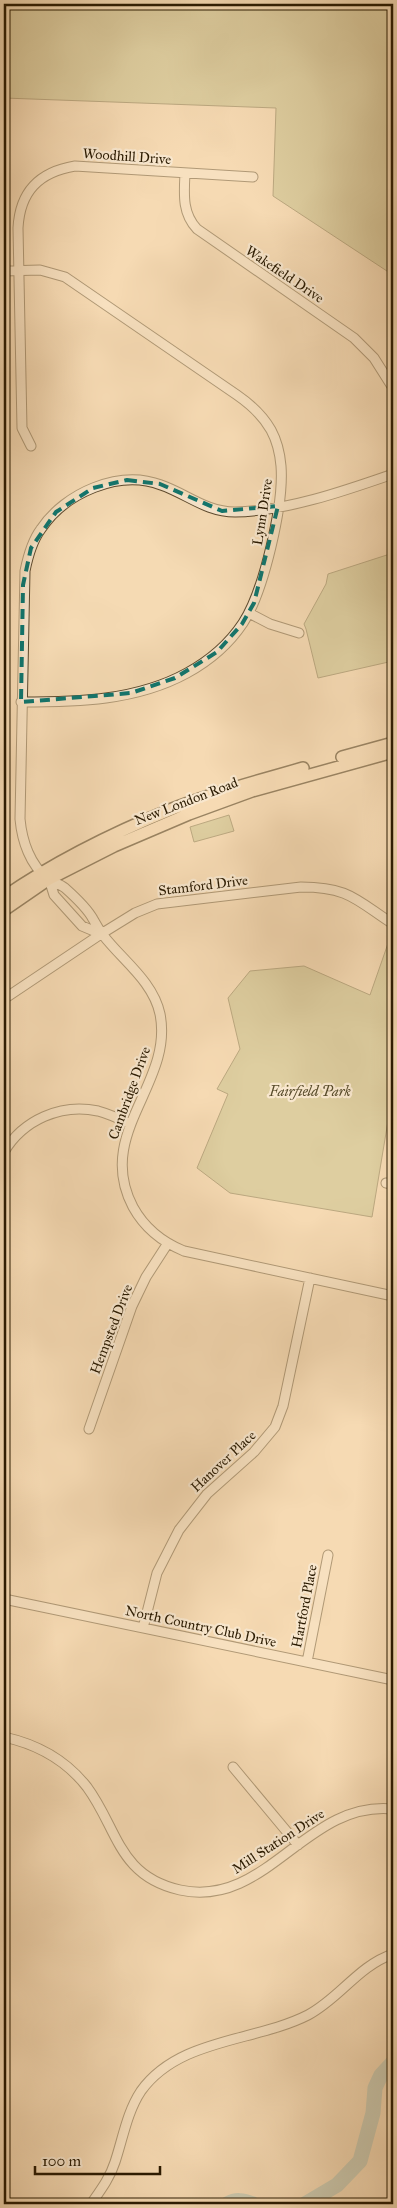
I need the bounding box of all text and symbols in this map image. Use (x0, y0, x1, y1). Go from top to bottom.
street label: Woodhill Drive (82, 145, 172, 168)
street label: Wakefield Drive (242, 242, 327, 307)
street label: Lynn Drive (249, 477, 276, 547)
street label: New London Road (132, 774, 240, 829)
street label: Stamford Drive (157, 872, 249, 899)
street label: Cambridge Drive (105, 1044, 154, 1142)
park label: Fairfield Park (268, 1083, 352, 1100)
street label: Hempsted Drive (87, 1282, 136, 1377)
street label: Hanover Place (187, 1427, 260, 1496)
street label: Hartford Place (288, 1563, 321, 1649)
street label: North Country Club Drive (124, 1602, 278, 1651)
street label: Mill Station Drive (229, 1805, 328, 1878)
scale bar (35, 2143, 160, 2175)
text: 100 m (42, 2152, 82, 2170)

